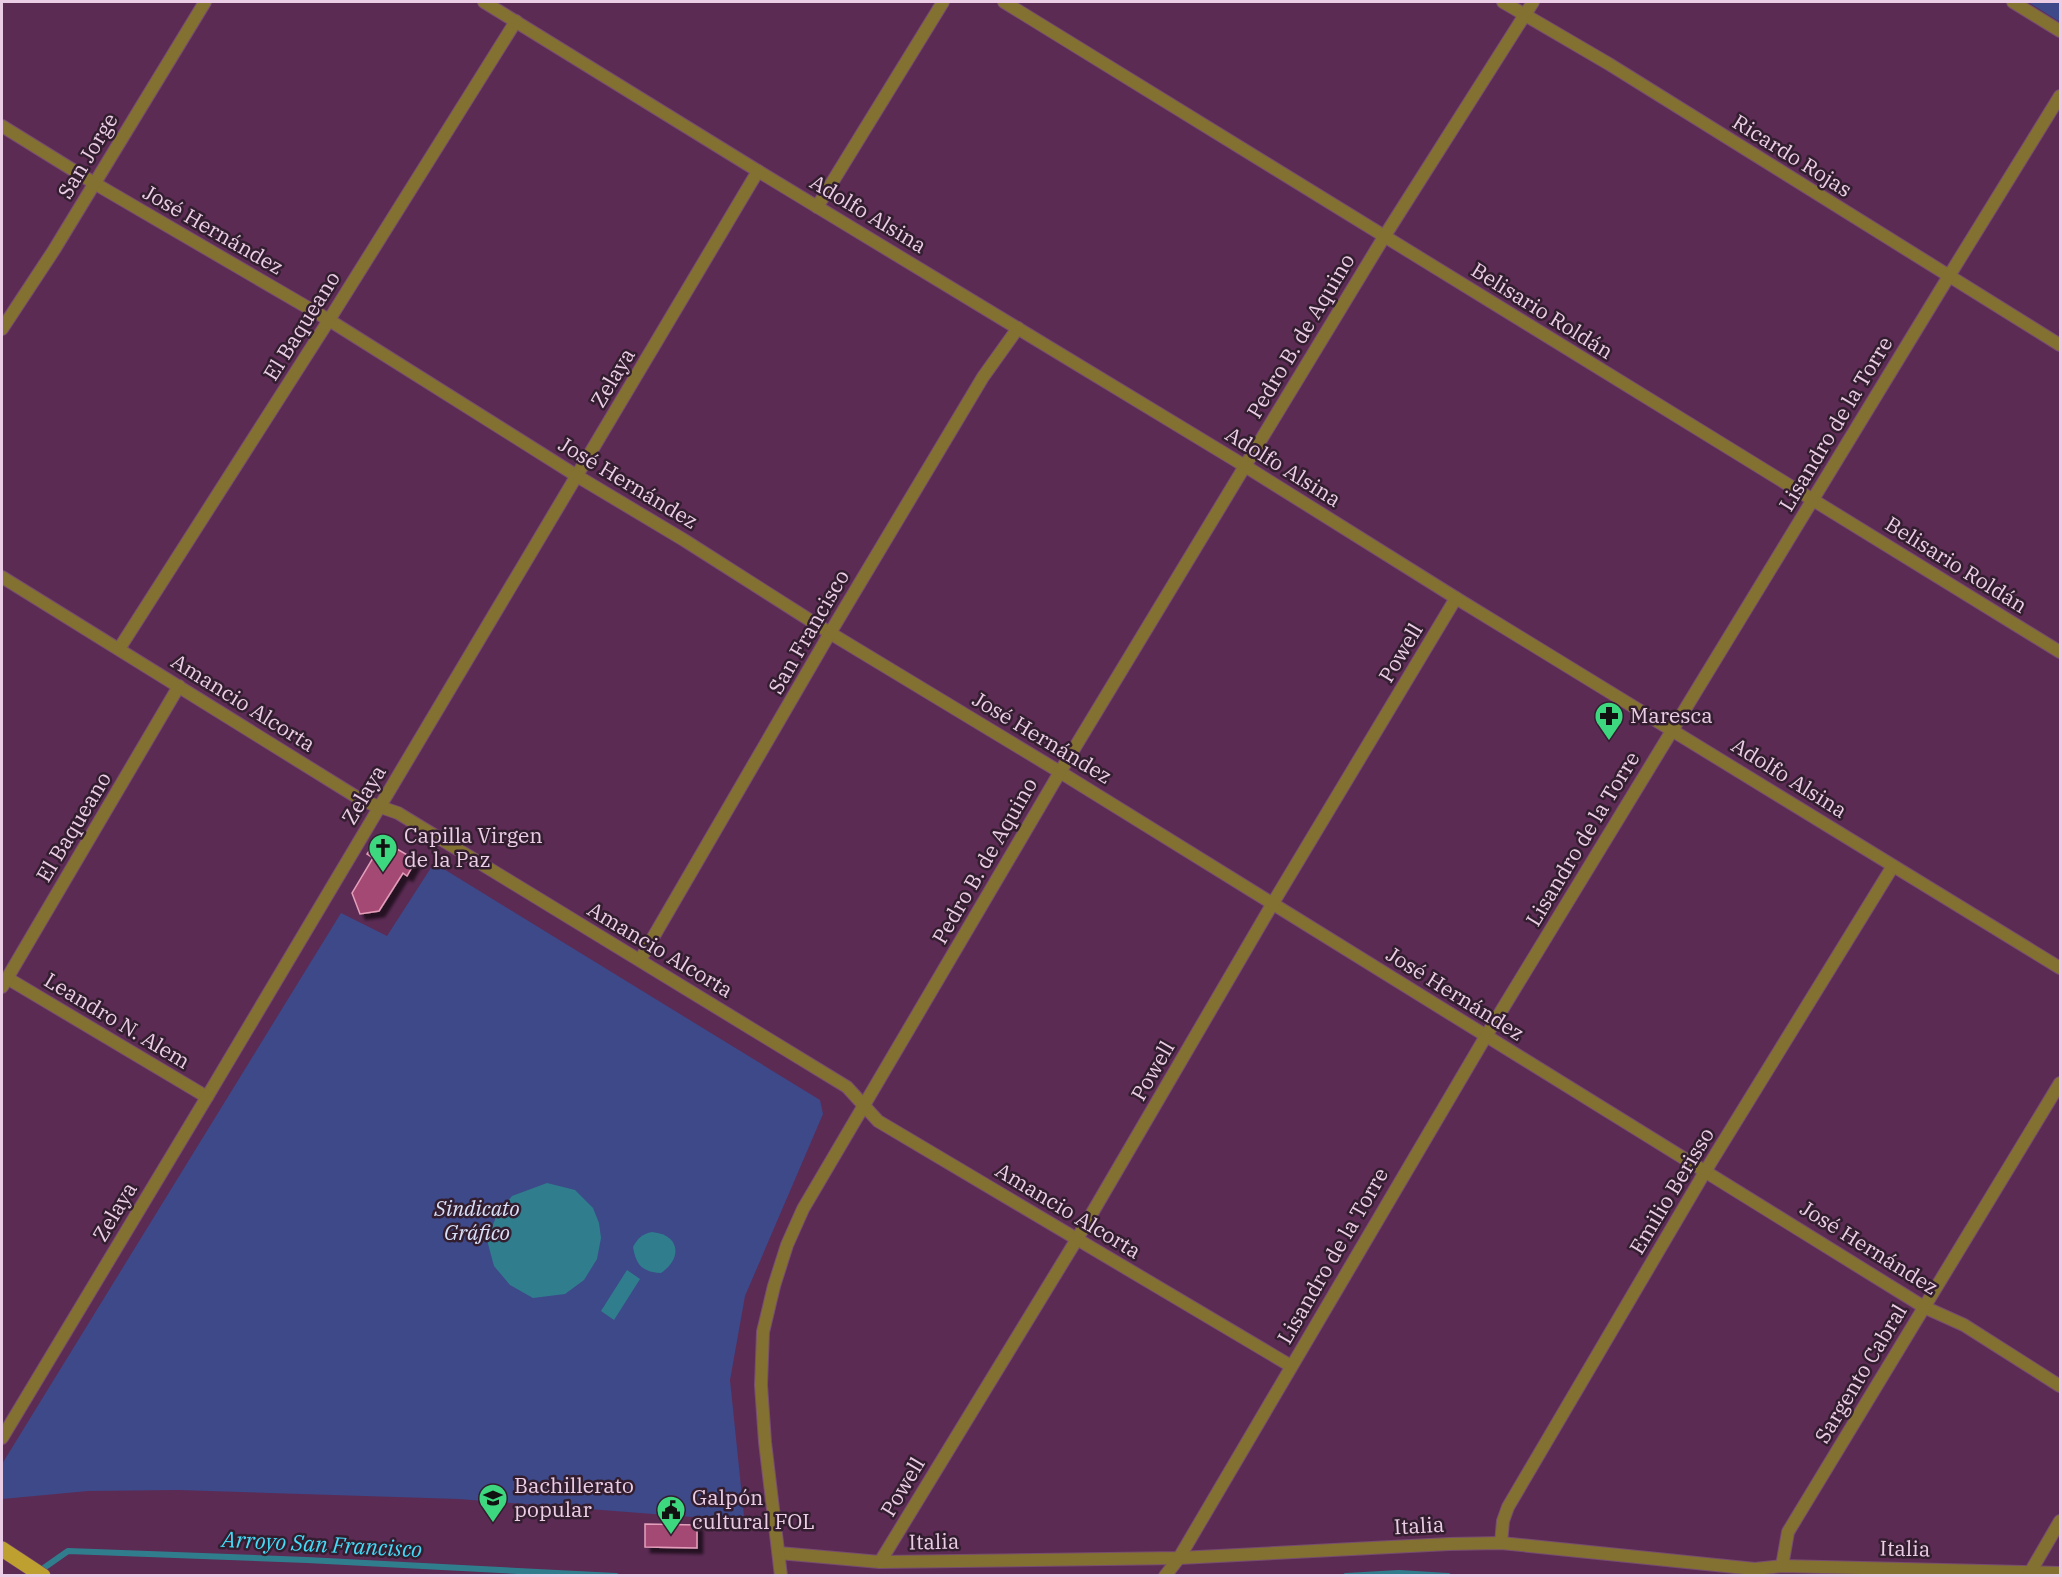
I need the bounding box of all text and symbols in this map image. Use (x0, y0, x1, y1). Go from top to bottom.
street label: San Jorge (51, 107, 124, 203)
street label: Ricardo Rojas (1728, 107, 1857, 203)
street label: Adolfo Alsina (805, 167, 932, 259)
street label: José Hernández (138, 178, 289, 281)
street label: Pedro B. de Aquino (1240, 248, 1360, 423)
street label: Belisario Roldán (1466, 255, 1619, 365)
street label: El Baqueano (256, 266, 346, 385)
street label: Lisandro de la Torre (1772, 331, 1898, 516)
street label: Zelaya (584, 343, 641, 412)
street label: Adolfo Alsina (1220, 420, 1347, 513)
street label: José Hernández (554, 430, 703, 535)
street label: Belisario Roldán (1880, 509, 2033, 619)
street label: San Francisco (761, 564, 855, 699)
street label: Powell (1372, 618, 1429, 687)
street label: Amancio Alcorta (166, 647, 321, 758)
street label: José Hernández (968, 685, 1117, 790)
pharmacy icon: Maresca (1593, 700, 1625, 742)
place label: Maresca (1630, 701, 1713, 729)
street label: Adolfo Alsina (1726, 731, 1853, 824)
street label: Lisandro de la Torre (1519, 746, 1645, 931)
street label: Zelaya (335, 760, 392, 829)
street label: El Baqueano (29, 766, 117, 887)
street label: Pedro B. de Aquino (925, 772, 1043, 949)
place label: Capilla Virgen de la Paz (404, 821, 543, 873)
church icon: Capilla Virgen de la Paz (367, 832, 399, 874)
street label: Amancio Alcorta (583, 895, 738, 1004)
street label: José Hernández (1381, 940, 1530, 1047)
street label: Leandro N. Alem (39, 966, 196, 1075)
street label: Powell (1124, 1036, 1180, 1105)
street label: Emilio Berisso (1622, 1122, 1720, 1259)
street label: Amancio Alcorta (991, 1156, 1146, 1265)
street label: Lisandro de la Torre (1270, 1162, 1394, 1349)
street label: Zelaya (86, 1177, 143, 1246)
park label: Sindicato Gráfico (433, 1194, 520, 1246)
street label: José Hernández (1795, 1194, 1944, 1301)
street label: Sargento Cabral (1808, 1299, 1913, 1448)
street label: Powell (874, 1452, 931, 1521)
place label: Bachillerato popular (514, 1471, 634, 1523)
school or university icon: Bachillerato popular (477, 1482, 509, 1524)
place label: Galpón cultural FOL (692, 1483, 815, 1535)
public building icon: Galpón cultural FOL (655, 1494, 687, 1536)
street label: Italia (1393, 1510, 1445, 1540)
water label: Arroyo San Francisco (219, 1524, 423, 1563)
street label: Italia (908, 1527, 959, 1555)
street label: Italia (1880, 1534, 1931, 1562)

